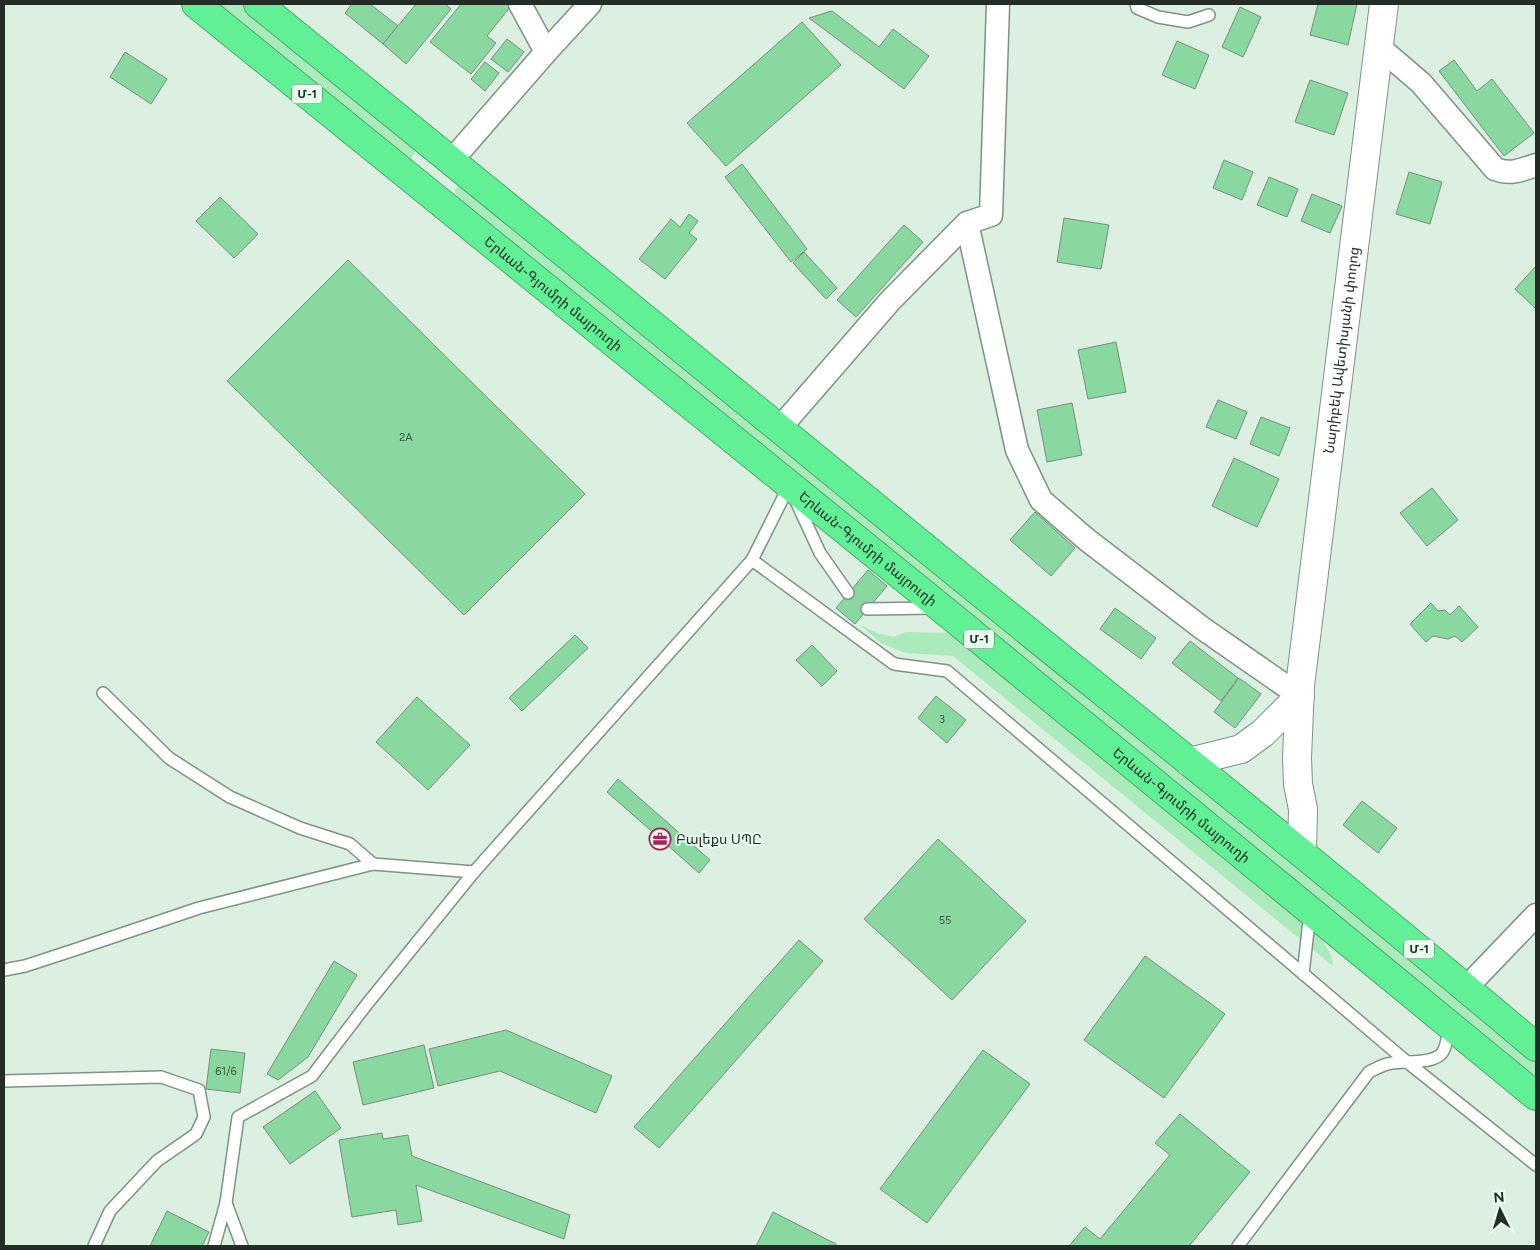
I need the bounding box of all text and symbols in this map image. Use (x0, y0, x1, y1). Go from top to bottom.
road number: Մ-1 (292, 85, 322, 104)
street label: Երևան-Գյումրի մայրուղի (481, 233, 626, 355)
street label: Նարիբեկ Ավետիսյանի փողոց (1321, 246, 1363, 455)
house number: 2A (399, 431, 413, 444)
street label: Երևան-Գյումրի մայրուղի (795, 488, 940, 610)
road number: Մ-1 (964, 630, 994, 648)
house number: 3 (939, 713, 945, 726)
street label: Երևան-Գյումրի մայրուղի (1109, 744, 1253, 867)
office icon: Բալեքս ՍՊԸ (648, 827, 672, 851)
place label: Բալեքս ՍՊԸ (676, 831, 762, 848)
house number: 55 (939, 914, 951, 927)
road number: Մ-1 (1404, 940, 1434, 959)
house number: 61/6 (215, 1065, 237, 1078)
north arrow (1475, 1185, 1525, 1235)
text: N (1493, 1189, 1505, 1206)

